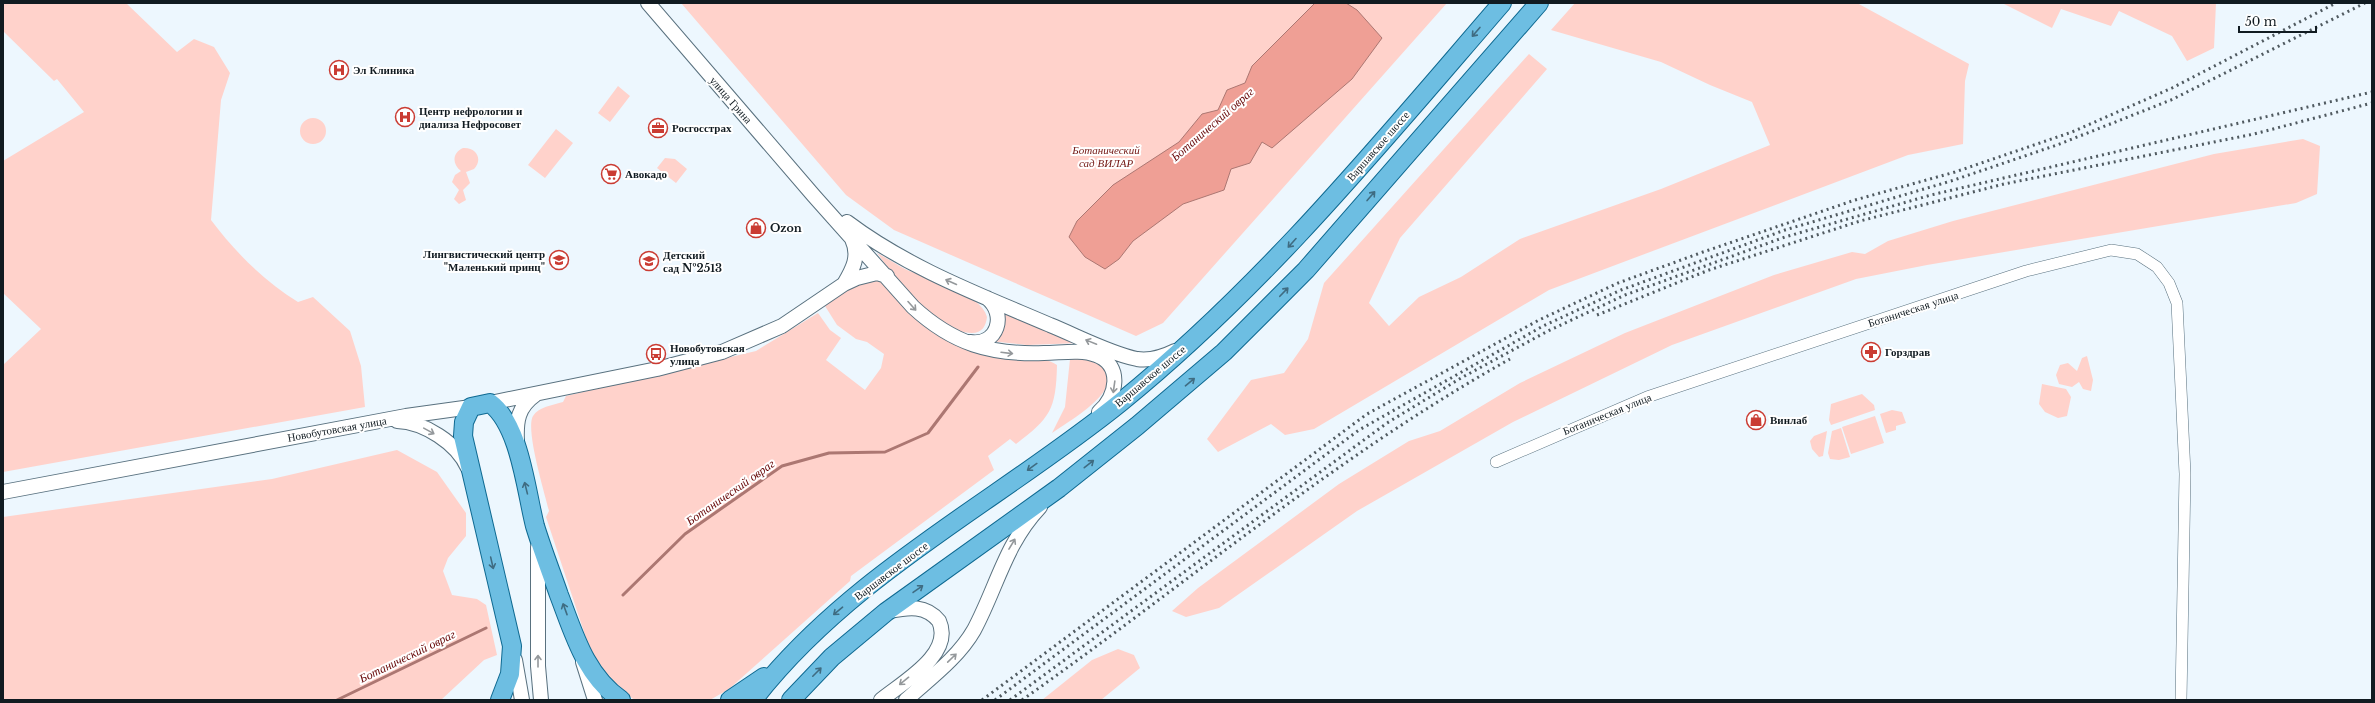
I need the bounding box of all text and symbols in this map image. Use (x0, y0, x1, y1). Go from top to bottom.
scale bar (2239, 8, 2316, 34)
text: 50 m (2245, 14, 2277, 29)
one-way arrow (1472, 27, 1481, 38)
hospital icon: Эл Клиника (328, 59, 350, 81)
place label: Эл Клиника (353, 63, 415, 77)
street label: улица Грина (707, 73, 755, 127)
water label: Ботанический овраг (1167, 84, 1257, 165)
place label: Центр нефрологии и диализа Нефросовет (419, 104, 523, 131)
hospital icon: Центр нефрологии и диализа Нефросовет (394, 106, 416, 128)
street label: Варшавское шоссе (1344, 108, 1412, 184)
office icon: Росгосстрах (647, 117, 669, 139)
place label: Росгосстрах (672, 121, 732, 135)
park label: Ботанический сад ВИЛАР (1071, 143, 1140, 170)
supermarket icon: Авокадо (600, 163, 622, 185)
place label: Авокадо (625, 167, 668, 181)
one-way arrow (1367, 190, 1376, 201)
shop icon: Ozon (745, 217, 767, 239)
place label: Ozon (770, 221, 802, 235)
one-way arrow (1287, 238, 1296, 248)
place label: Лингвистический центр "Маленький принц" (423, 247, 545, 274)
place label: Детский сад №2513 (663, 248, 722, 275)
school or university icon: Лингвистический центр "Маленький принц" (548, 249, 570, 271)
school or university icon: Детский сад №2513 (638, 250, 660, 272)
one-way arrow (946, 278, 958, 285)
one-way arrow (1280, 287, 1289, 297)
street label: Ботаническая улица (1866, 288, 1960, 330)
one-way arrow (908, 301, 917, 311)
one-way arrow (1086, 337, 1098, 345)
place label: Новобутовская улица (670, 341, 745, 368)
pharmacy icon: Горздрав (1860, 341, 1882, 363)
street label: Варшавское шоссе (1112, 342, 1189, 410)
bus stop icon: Новобутовская улица (645, 343, 667, 365)
place label: Горздрав (1885, 345, 1930, 359)
one-way arrow (1000, 349, 1013, 356)
one-way arrow (1184, 377, 1195, 386)
one-way arrow (1110, 381, 1118, 394)
street label: Ботаническая улица (1561, 390, 1653, 438)
shop icon: Винлаб (1745, 409, 1767, 431)
street label: Новобутовская улица (286, 413, 388, 445)
place label: Винлаб (1770, 413, 1808, 427)
one-way arrow (423, 428, 435, 436)
water label: Ботанический овраг (682, 456, 778, 529)
one-way arrow (1084, 460, 1095, 468)
one-way arrow (1027, 463, 1038, 471)
one-way arrow (522, 482, 530, 495)
one-way arrow (1009, 538, 1017, 550)
street label: Варшавское шоссе (851, 539, 931, 603)
one-way arrow (489, 557, 496, 570)
one-way arrow (912, 585, 923, 593)
one-way arrow (560, 604, 568, 616)
one-way arrow (832, 607, 843, 616)
water label: Ботанический овраг (356, 626, 458, 686)
one-way arrow (947, 653, 957, 663)
one-way arrow (534, 655, 542, 668)
one-way arrow (812, 667, 822, 677)
one-way arrow (899, 677, 910, 686)

